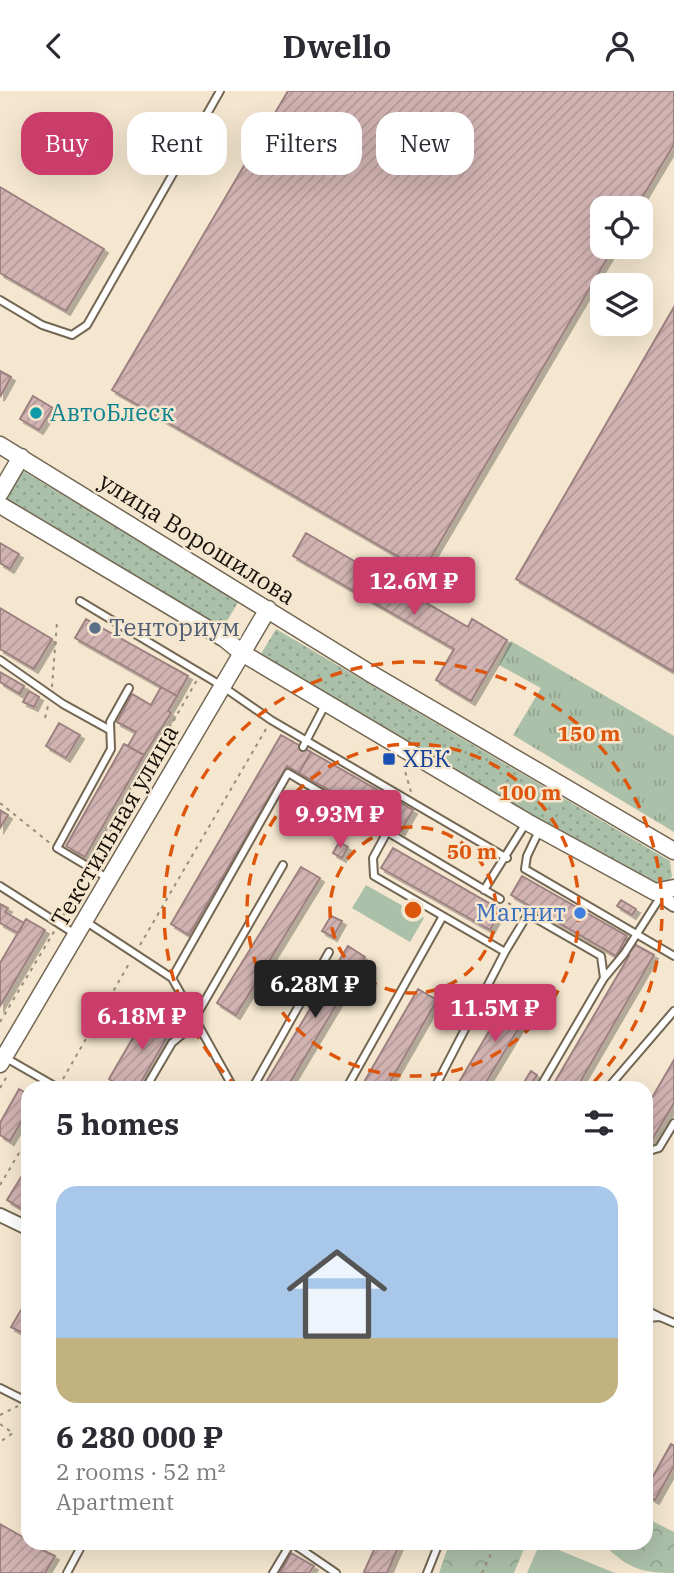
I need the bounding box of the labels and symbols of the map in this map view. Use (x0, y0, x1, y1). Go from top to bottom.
place label: АвтоБлеск (50, 396, 175, 428)
marker: АвтоБлеск (28, 405, 44, 421)
street label: улица Ворошилова (93, 465, 302, 612)
pin: 12.6M ₽ (349, 557, 479, 617)
place label: Тенториум (109, 611, 240, 643)
marker: Тенториум (87, 620, 103, 636)
street label: Текстильная улица (43, 718, 185, 933)
text: 150 m (557, 719, 621, 747)
place label: ХБК (403, 742, 451, 774)
marker: ХБК (381, 751, 397, 767)
text: 100 m (498, 778, 562, 806)
pin: 9.93M ₽ (275, 791, 405, 850)
text: 50 m (447, 837, 497, 865)
place label: Магнит (476, 896, 566, 928)
centre of rings (401, 898, 425, 922)
marker: Магнит (572, 905, 588, 921)
pin: 6.28M ₽ (250, 961, 380, 1020)
pin: 11.5M ₽ (430, 985, 560, 1044)
pin: 6.18M ₽ (77, 993, 207, 1052)

